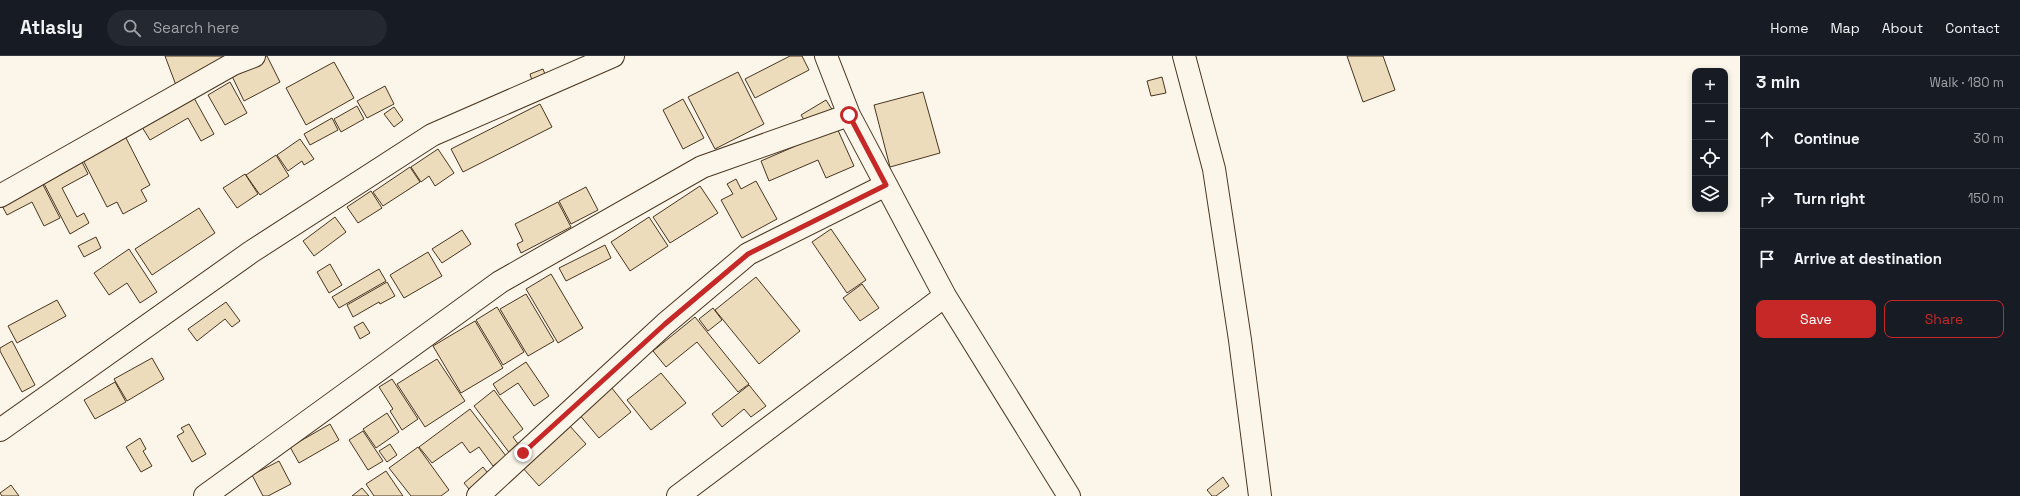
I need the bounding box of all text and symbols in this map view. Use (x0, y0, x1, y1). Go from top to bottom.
search box (107, 10, 387, 46)
text: Atlasly (20, 15, 83, 40)
icon: search (121, 17, 143, 39)
text: Search here (153, 18, 239, 37)
text: Home (1770, 19, 1808, 37)
text: Map (1830, 19, 1860, 37)
text: About (1882, 19, 1923, 37)
text: Contact (1945, 19, 2000, 37)
map controls (1692, 68, 1728, 212)
button: + (1692, 68, 1728, 104)
text: 3 min (1756, 71, 1800, 93)
text: Walk · 180 m (1930, 74, 2004, 91)
button: − (1692, 104, 1728, 140)
route start (840, 106, 858, 124)
icon: ahead (1756, 128, 1778, 150)
text: Continue (1794, 129, 1860, 148)
text: 30 m (1973, 130, 2004, 147)
button: locate (1692, 140, 1728, 176)
button: layers (1692, 176, 1728, 212)
icon: right (1756, 188, 1778, 210)
text: Turn right (1794, 189, 1865, 208)
text: 150 m (1968, 190, 2004, 207)
icon: arrive (1756, 248, 1778, 270)
text: Arrive at destination (1794, 249, 1942, 268)
button: Save (1756, 300, 1876, 338)
button: Share (1884, 300, 2004, 338)
route end (514, 444, 532, 462)

